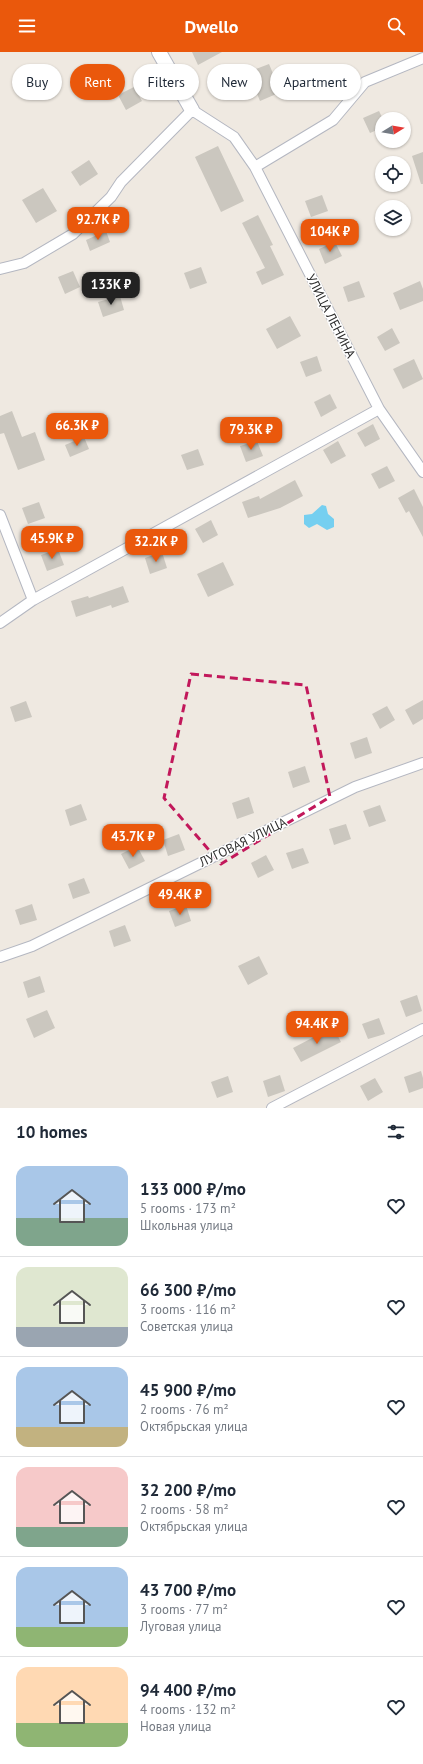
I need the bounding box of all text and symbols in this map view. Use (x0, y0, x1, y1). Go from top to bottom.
icon: menu (16, 15, 38, 37)
text: Dwello (185, 15, 238, 38)
icon: search (385, 15, 407, 37)
chip: Buy (12, 64, 62, 100)
chip: Rent (70, 64, 125, 100)
chip: Filters (133, 64, 199, 100)
chip: New (207, 64, 262, 100)
chip: Apartment (270, 64, 361, 100)
north arrow (375, 112, 411, 148)
map controls (375, 112, 411, 236)
button: locate (375, 156, 411, 192)
button: layers (375, 200, 411, 236)
pin: 92.7K ₽ (61, 207, 135, 241)
text: 92.7K ₽ (76, 211, 120, 228)
pin: 104K ₽ (297, 219, 363, 253)
text: 104K ₽ (310, 223, 350, 240)
street label: УЛИЦА ЛЕНИНА (303, 271, 360, 361)
pin: 133K ₽ (78, 272, 144, 306)
text: 133K ₽ (91, 276, 131, 293)
pin: 66.3K ₽ (40, 413, 114, 447)
text: 66.3K ₽ (55, 417, 99, 434)
pin: 79.3K ₽ (214, 417, 288, 451)
text: 79.3K ₽ (229, 421, 273, 438)
pin: 45.9K ₽ (15, 526, 89, 560)
pin: 32.2K ₽ (119, 529, 193, 563)
text: 45.9K ₽ (30, 530, 74, 547)
text: 32.2K ₽ (134, 533, 178, 550)
street label: ЛУГОВАЯ УЛИЦА (195, 813, 290, 871)
pin: 43.7K ₽ (96, 824, 170, 858)
text: 43.7K ₽ (111, 828, 155, 845)
pin: 49.4K ₽ (143, 882, 217, 916)
text: 49.4K ₽ (158, 886, 202, 903)
pin: 94.4K ₽ (280, 1011, 354, 1045)
text: 94.4K ₽ (295, 1015, 339, 1032)
text: 10 homes (16, 1121, 87, 1143)
icon: filters (385, 1121, 407, 1143)
text: 133 000 ₽/mo (140, 1178, 246, 1200)
icon: home (48, 1182, 96, 1230)
icon: heart (385, 1195, 407, 1217)
text: 5 rooms · 173 m² (140, 1200, 236, 1217)
text: Школьная улица (140, 1217, 233, 1234)
text: 66 300 ₽/mo (140, 1279, 236, 1301)
icon: home (48, 1283, 96, 1331)
icon: heart (385, 1296, 407, 1318)
text: 3 rooms · 116 m² (140, 1301, 236, 1318)
text: Советская улица (140, 1318, 233, 1335)
text: 45 900 ₽/mo (140, 1379, 236, 1401)
icon: home (48, 1383, 96, 1431)
icon: heart (385, 1396, 407, 1418)
text: 2 rooms · 76 m² (140, 1401, 229, 1418)
text: Октябрьская улица (140, 1418, 248, 1435)
text: 32 200 ₽/mo (140, 1479, 236, 1501)
icon: home (48, 1483, 96, 1531)
icon: heart (385, 1496, 407, 1518)
text: 2 rooms · 58 m² (140, 1501, 229, 1518)
text: Октябрьская улица (140, 1518, 248, 1535)
text: 43 700 ₽/mo (140, 1579, 236, 1601)
icon: home (48, 1583, 96, 1631)
icon: heart (385, 1596, 407, 1618)
text: 3 rooms · 77 m² (140, 1601, 228, 1618)
text: Луговая улица (140, 1618, 221, 1635)
text: 94 400 ₽/mo (140, 1679, 236, 1701)
icon: home (48, 1683, 96, 1731)
icon: heart (385, 1696, 407, 1718)
text: 4 rooms · 132 m² (140, 1701, 236, 1718)
text: Новая улица (140, 1718, 211, 1735)

